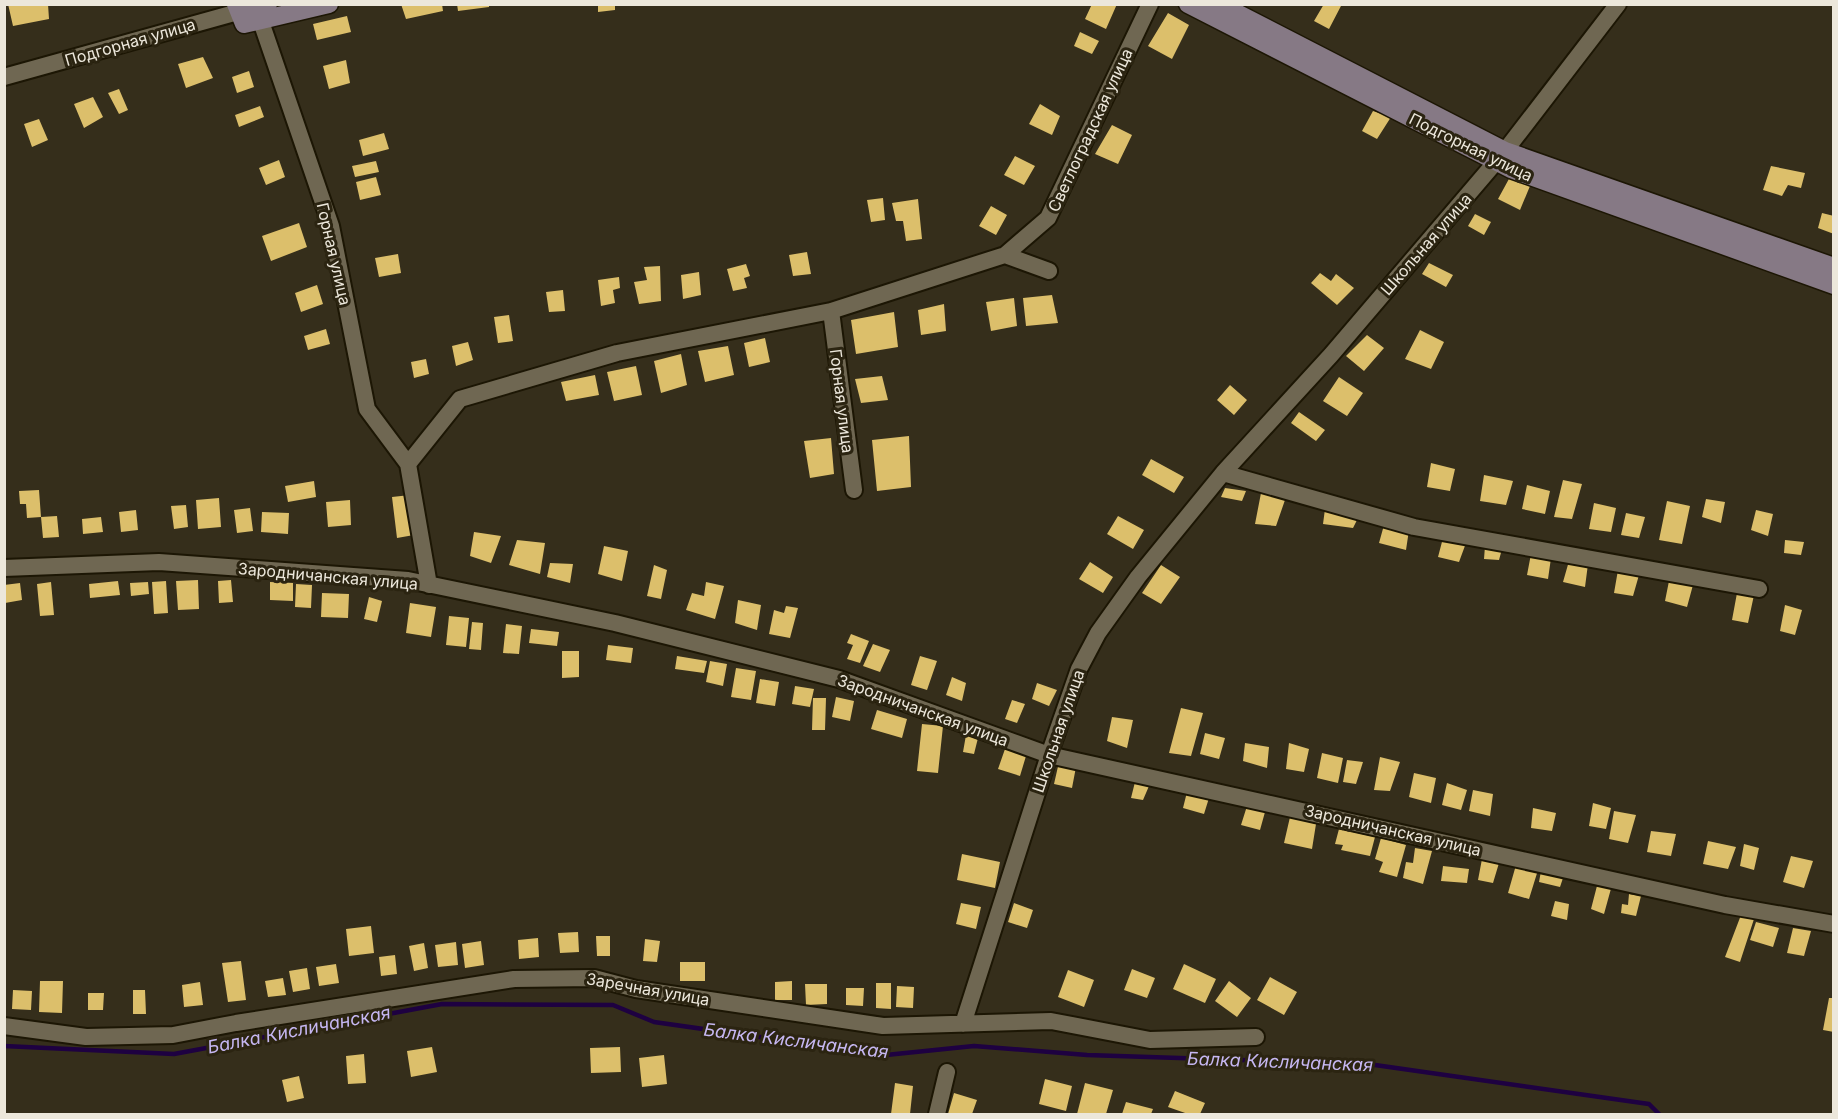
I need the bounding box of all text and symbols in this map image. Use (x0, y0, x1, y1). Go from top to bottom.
street label: Подгорная улица (62, 14, 198, 70)
street label: Светлоградская улица (1043, 45, 1137, 215)
street label: Подгорная улица (1406, 108, 1536, 186)
street label: Школьная улица (1376, 189, 1476, 299)
street label: Горная улица (312, 201, 356, 307)
street label: Горная улица (826, 348, 858, 454)
street label: Зародничанская улица (237, 558, 419, 594)
street label: Школьная улица (1028, 667, 1088, 795)
street label: Зародничанская улица (835, 670, 1011, 750)
street label: Зародничанская улица (1303, 800, 1483, 860)
street label: Заречная улица (585, 968, 711, 1010)
water label: Балка Кисличанская (206, 1001, 392, 1058)
water label: Балка Кисличанская (702, 1019, 890, 1062)
water label: Балка Кисличанская (1187, 1048, 1373, 1075)

